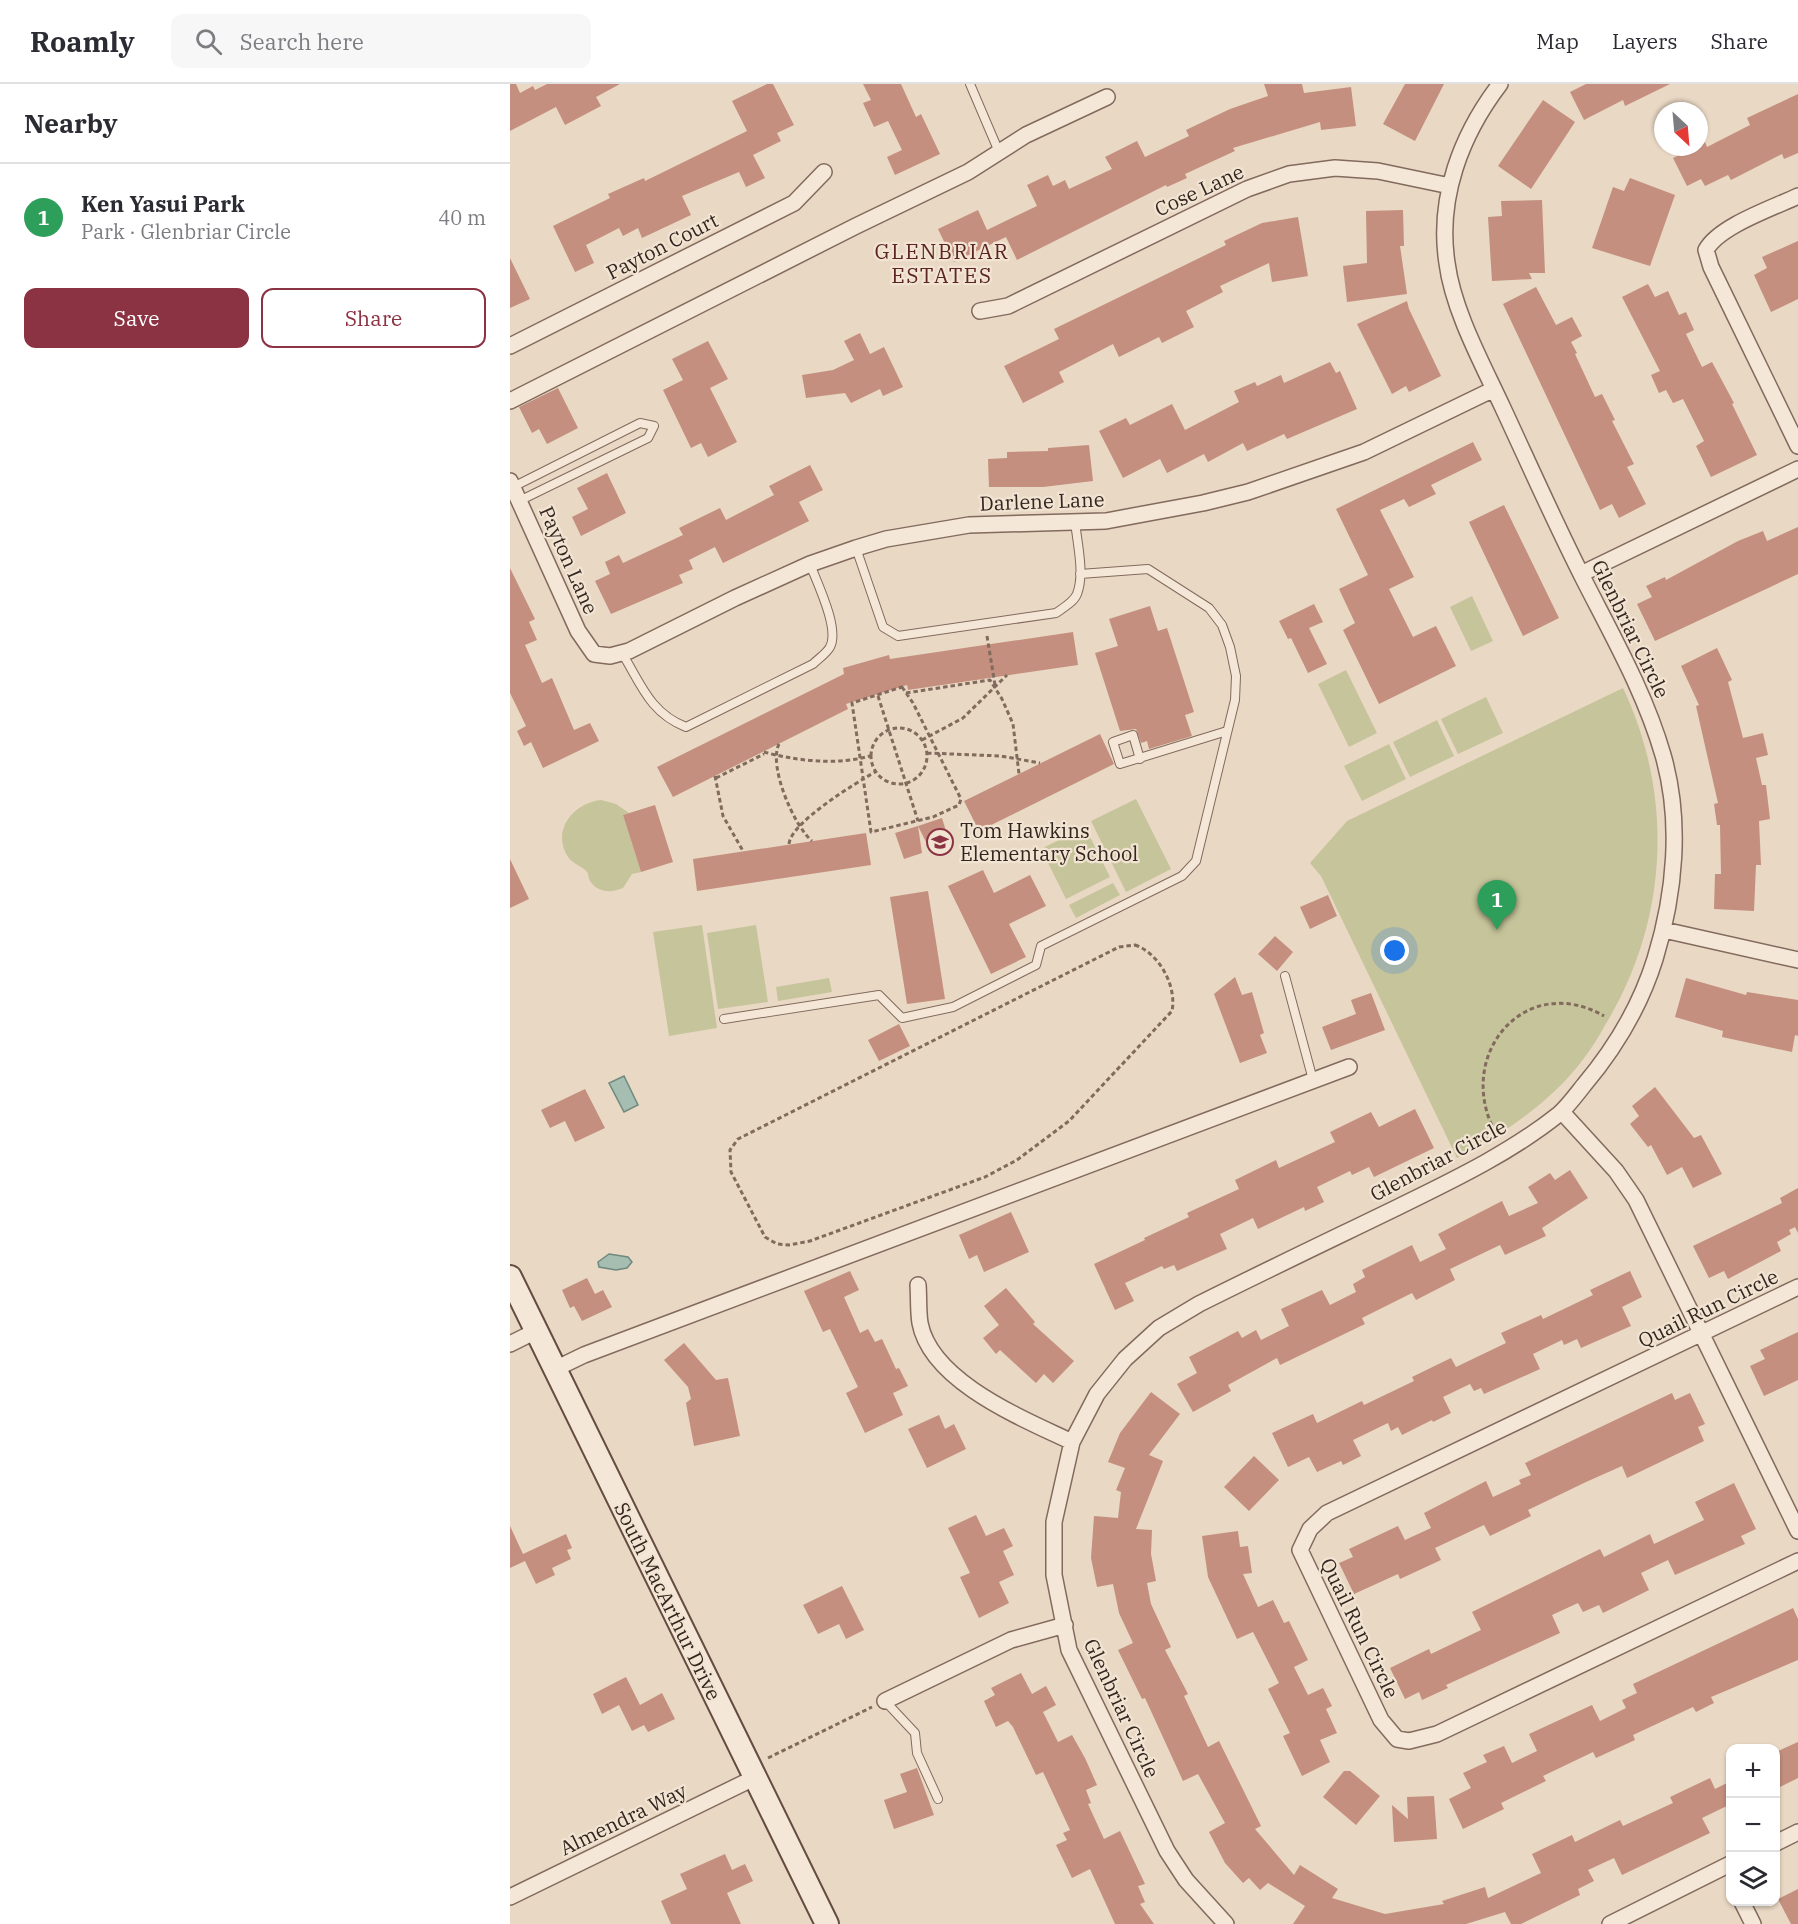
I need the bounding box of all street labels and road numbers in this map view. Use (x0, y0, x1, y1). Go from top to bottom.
street label: Cose Lane (1150, 158, 1248, 222)
street label: Payton Court (602, 206, 722, 286)
street label: Darlene Lane (979, 485, 1105, 517)
street label: Payton Lane (533, 502, 605, 618)
street label: Glenbriar Circle (1586, 555, 1676, 703)
street label: Glenbriar Circle (1365, 1113, 1511, 1207)
street label: Quail Run Circle (1633, 1262, 1783, 1354)
street label: South MacArthur Drive (608, 1498, 728, 1704)
street label: Quail Run Circle (1314, 1553, 1406, 1703)
street label: Glenbriar Circle (1078, 1634, 1166, 1782)
street label: Almendra Way (555, 1776, 691, 1861)

